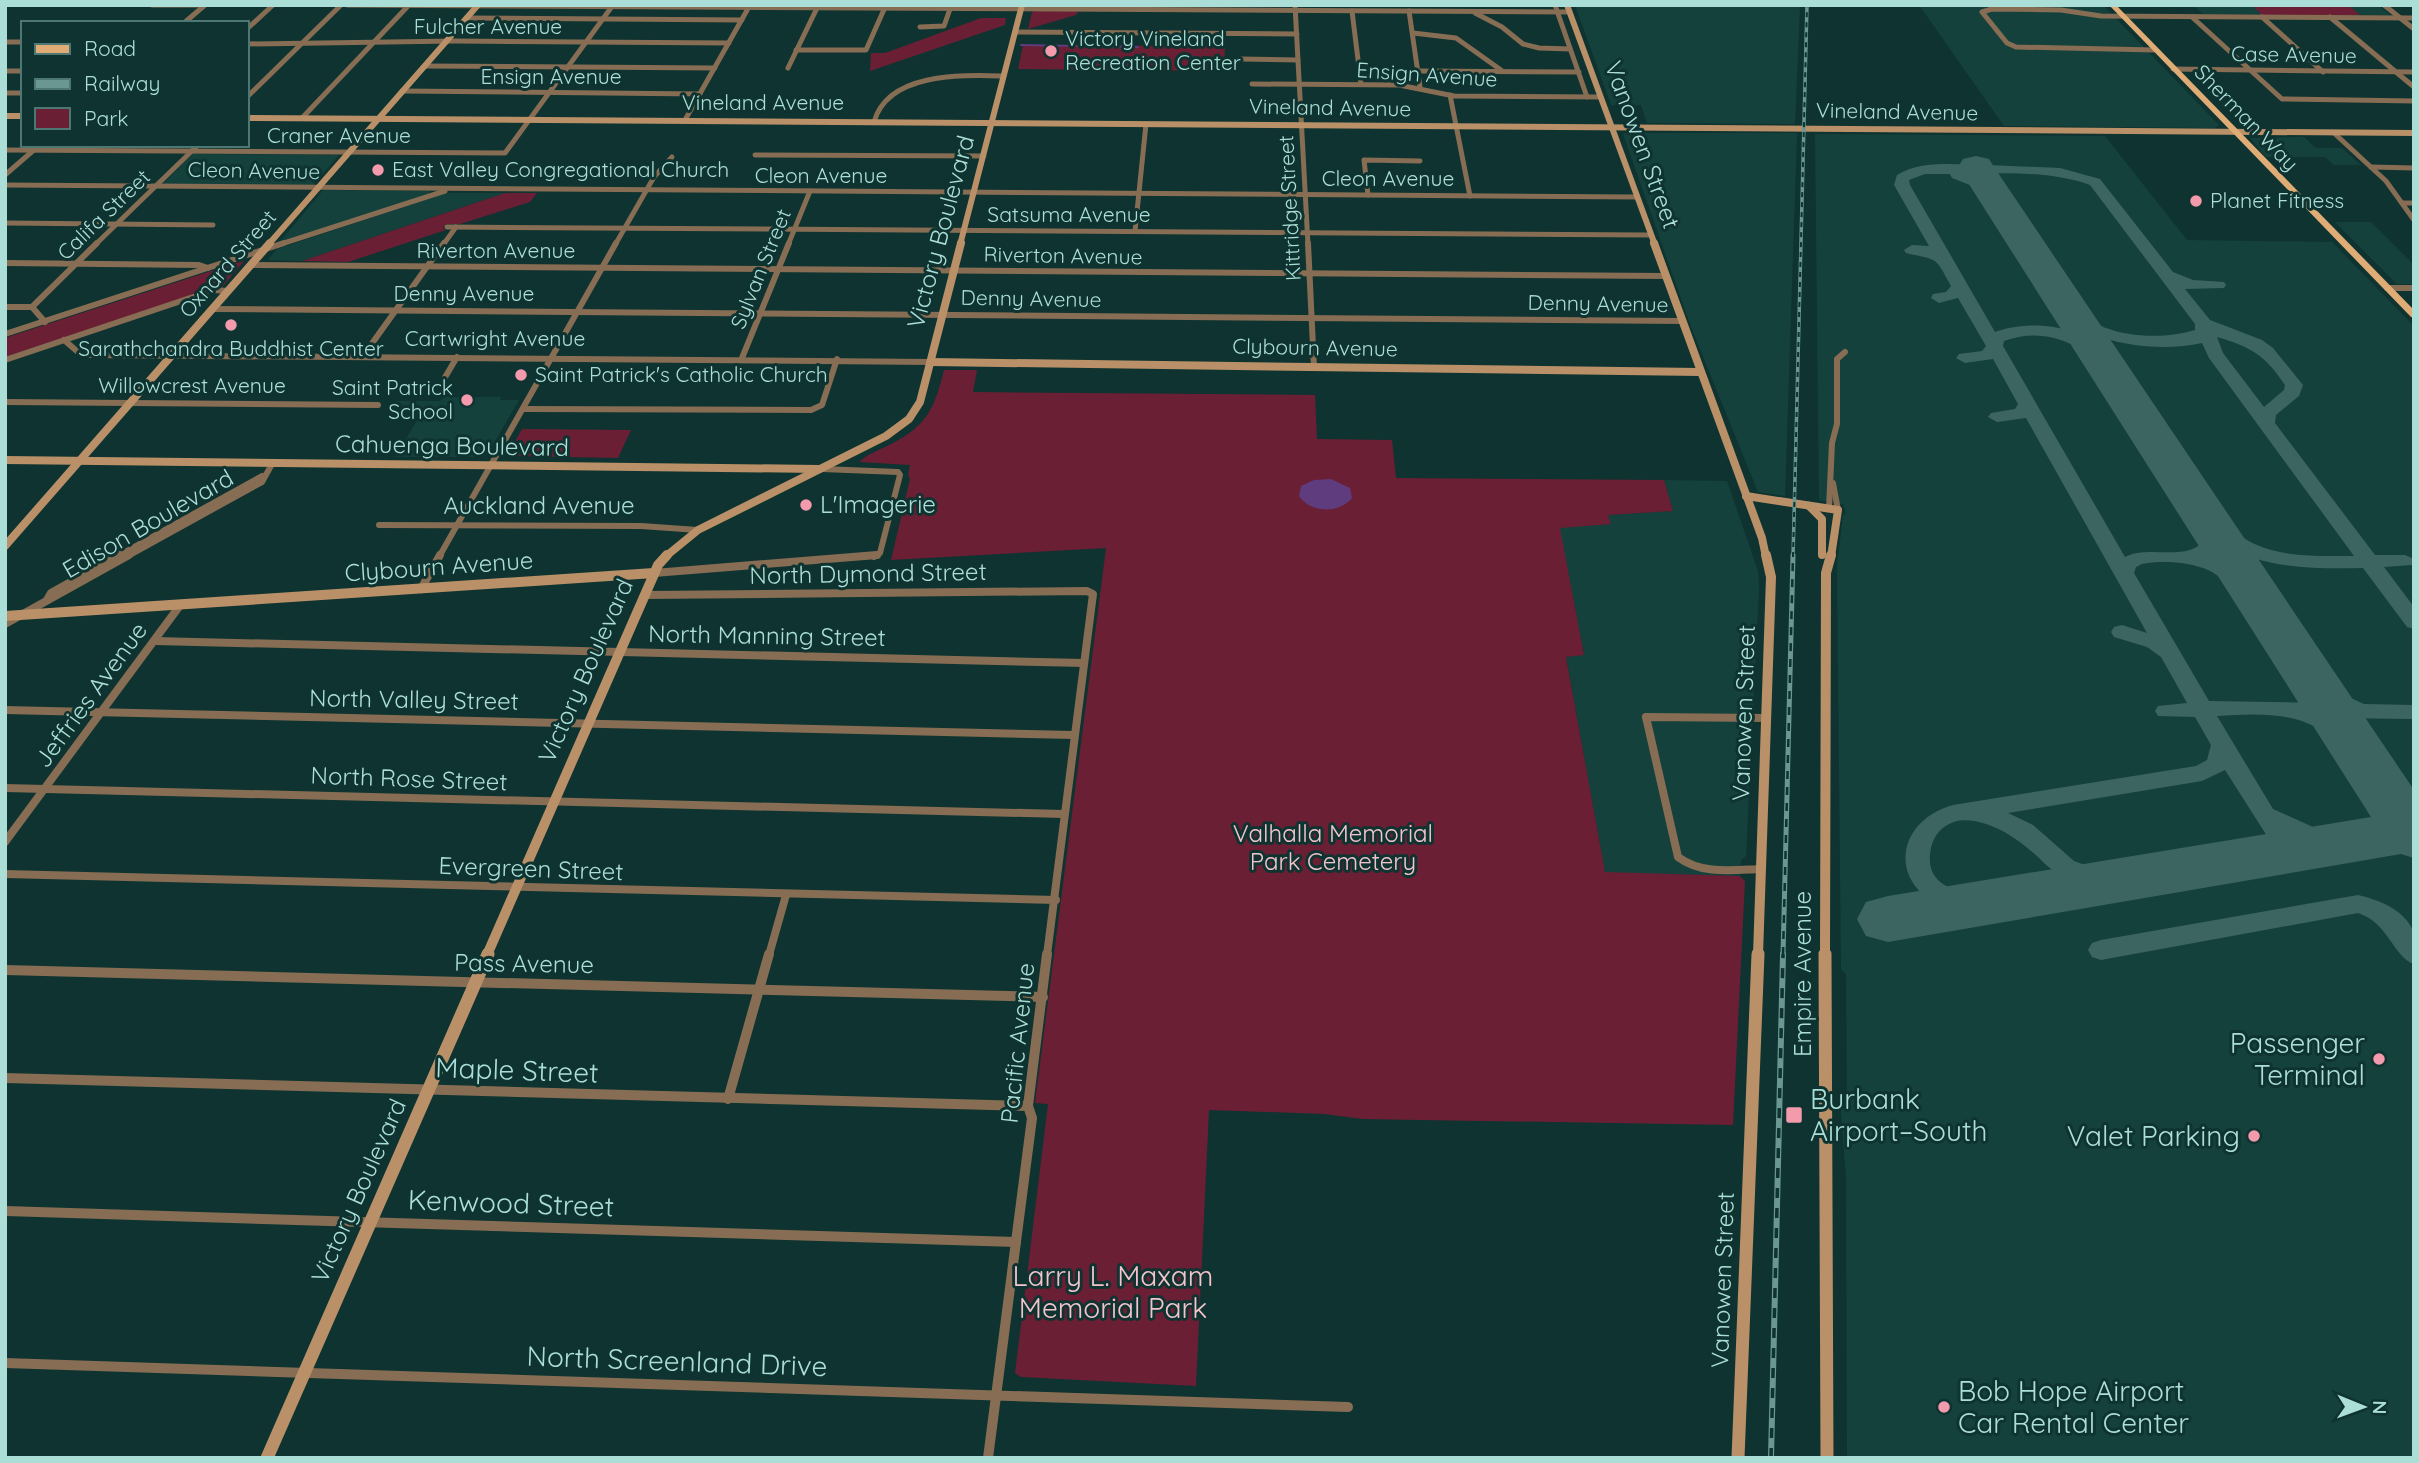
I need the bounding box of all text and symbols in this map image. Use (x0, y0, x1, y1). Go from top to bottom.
street label: Fulcher Avenue (414, 13, 562, 39)
legend (21, 21, 248, 147)
place label: Victory Vineland Recreation Center (1065, 25, 1241, 75)
text: Road (84, 35, 136, 61)
street label: Case Avenue (2231, 40, 2357, 68)
marker: Victory Vineland Recreation Center (1043, 43, 1059, 59)
street label: Ensign Avenue (1356, 56, 1498, 92)
street label: Vanowen Street (1599, 57, 1687, 233)
street label: Sherman Way (2189, 59, 2304, 176)
street label: Ensign Avenue (480, 63, 622, 89)
text: Railway (84, 70, 160, 96)
street label: Vineland Avenue (682, 89, 844, 115)
street label: Vineland Avenue (1249, 93, 1411, 121)
street label: Vineland Avenue (1816, 97, 1978, 125)
text: Park (84, 105, 128, 131)
street label: Craner Avenue (267, 122, 411, 148)
street label: Victory Boulevard (900, 132, 980, 331)
street label: Kittridge Street (1272, 135, 1306, 282)
street label: Cleon Avenue (188, 156, 321, 184)
place label: East Valley Congregational Church (392, 156, 729, 182)
marker: East Valley Congregational Church (370, 162, 386, 178)
street label: Cleon Avenue (755, 162, 887, 188)
street label: Califa Street (51, 164, 155, 265)
street label: Cleon Avenue (1322, 165, 1454, 191)
place label: Planet Fitness (2210, 187, 2344, 213)
marker: Planet Fitness (2188, 193, 2204, 209)
street label: Satsuma Avenue (987, 201, 1151, 227)
street label: Oxnard Street (173, 204, 281, 323)
street label: Sylvan Street (724, 205, 796, 332)
street label: Riverton Avenue (417, 237, 575, 263)
street label: Riverton Avenue (983, 241, 1143, 269)
street label: Denny Avenue (394, 280, 534, 306)
street label: Denny Avenue (960, 284, 1102, 312)
street label: Denny Avenue (1527, 289, 1669, 317)
marker: Sarathchandra Buddhist Center (223, 317, 239, 333)
street label: Cartwright Avenue (405, 325, 585, 351)
street label: Clybourn Avenue (1232, 333, 1398, 361)
place label: Sarathchandra Buddhist Center (78, 335, 384, 361)
place label: Saint Patrick's Catholic Church (535, 361, 828, 387)
marker: Saint Patrick's Catholic Church (513, 367, 529, 383)
street label: Willowcrest Avenue (98, 372, 286, 398)
place label: Saint Patrick School (332, 374, 453, 424)
marker: Saint Patrick School (459, 392, 475, 408)
street label: Cahuenga Boulevard (335, 428, 569, 462)
street label: Edison Boulevard (57, 462, 238, 584)
place label: L'Imagerie (820, 489, 936, 519)
street label: Auckland Avenue (443, 490, 635, 520)
marker: L'Imagerie (798, 497, 814, 513)
street label: Clybourn Avenue (344, 544, 534, 588)
street label: North Dymond Street (749, 556, 987, 590)
street label: Victory Boulevard (531, 574, 639, 767)
street label: Jeffries Avenue (27, 616, 153, 773)
street label: North Manning Street (648, 618, 886, 652)
street label: Vanowen Street (1725, 624, 1761, 802)
street label: North Valley Street (309, 682, 519, 716)
street label: North Rose Street (310, 760, 508, 796)
park label: Valhalla Memorial Park Cemetery (1233, 818, 1433, 876)
street label: Evergreen Street (438, 850, 624, 886)
street label: Empire Avenue (1787, 891, 1817, 1057)
street label: Pass Avenue (454, 947, 594, 979)
street label: Pacific Avenue (994, 961, 1040, 1125)
place label: Passenger Terminal (2230, 1025, 2365, 1092)
street label: Maple Street (435, 1049, 599, 1090)
marker: Passenger Terminal (2371, 1051, 2387, 1067)
place label: Burbank Airport–South (1810, 1081, 1987, 1148)
street label: Victory Boulevard (304, 1094, 412, 1287)
marker: Burbank Airport–South (1784, 1105, 1804, 1125)
place label: Valet Parking (2067, 1118, 2240, 1153)
marker: Valet Parking (2246, 1128, 2262, 1144)
street label: Kenwood Street (407, 1181, 615, 1224)
street label: Vanowen Street (1704, 1191, 1740, 1369)
park label: Larry L. Maxam Memorial Park (1013, 1258, 1213, 1325)
street label: North Screenland Drive (526, 1338, 828, 1383)
north arrow (2328, 1372, 2398, 1442)
place label: Bob Hope Airport Car Rental Center (1958, 1373, 2189, 1440)
marker: Bob Hope Airport Car Rental Center (1936, 1399, 1952, 1415)
text: N (2368, 1400, 2392, 1414)

